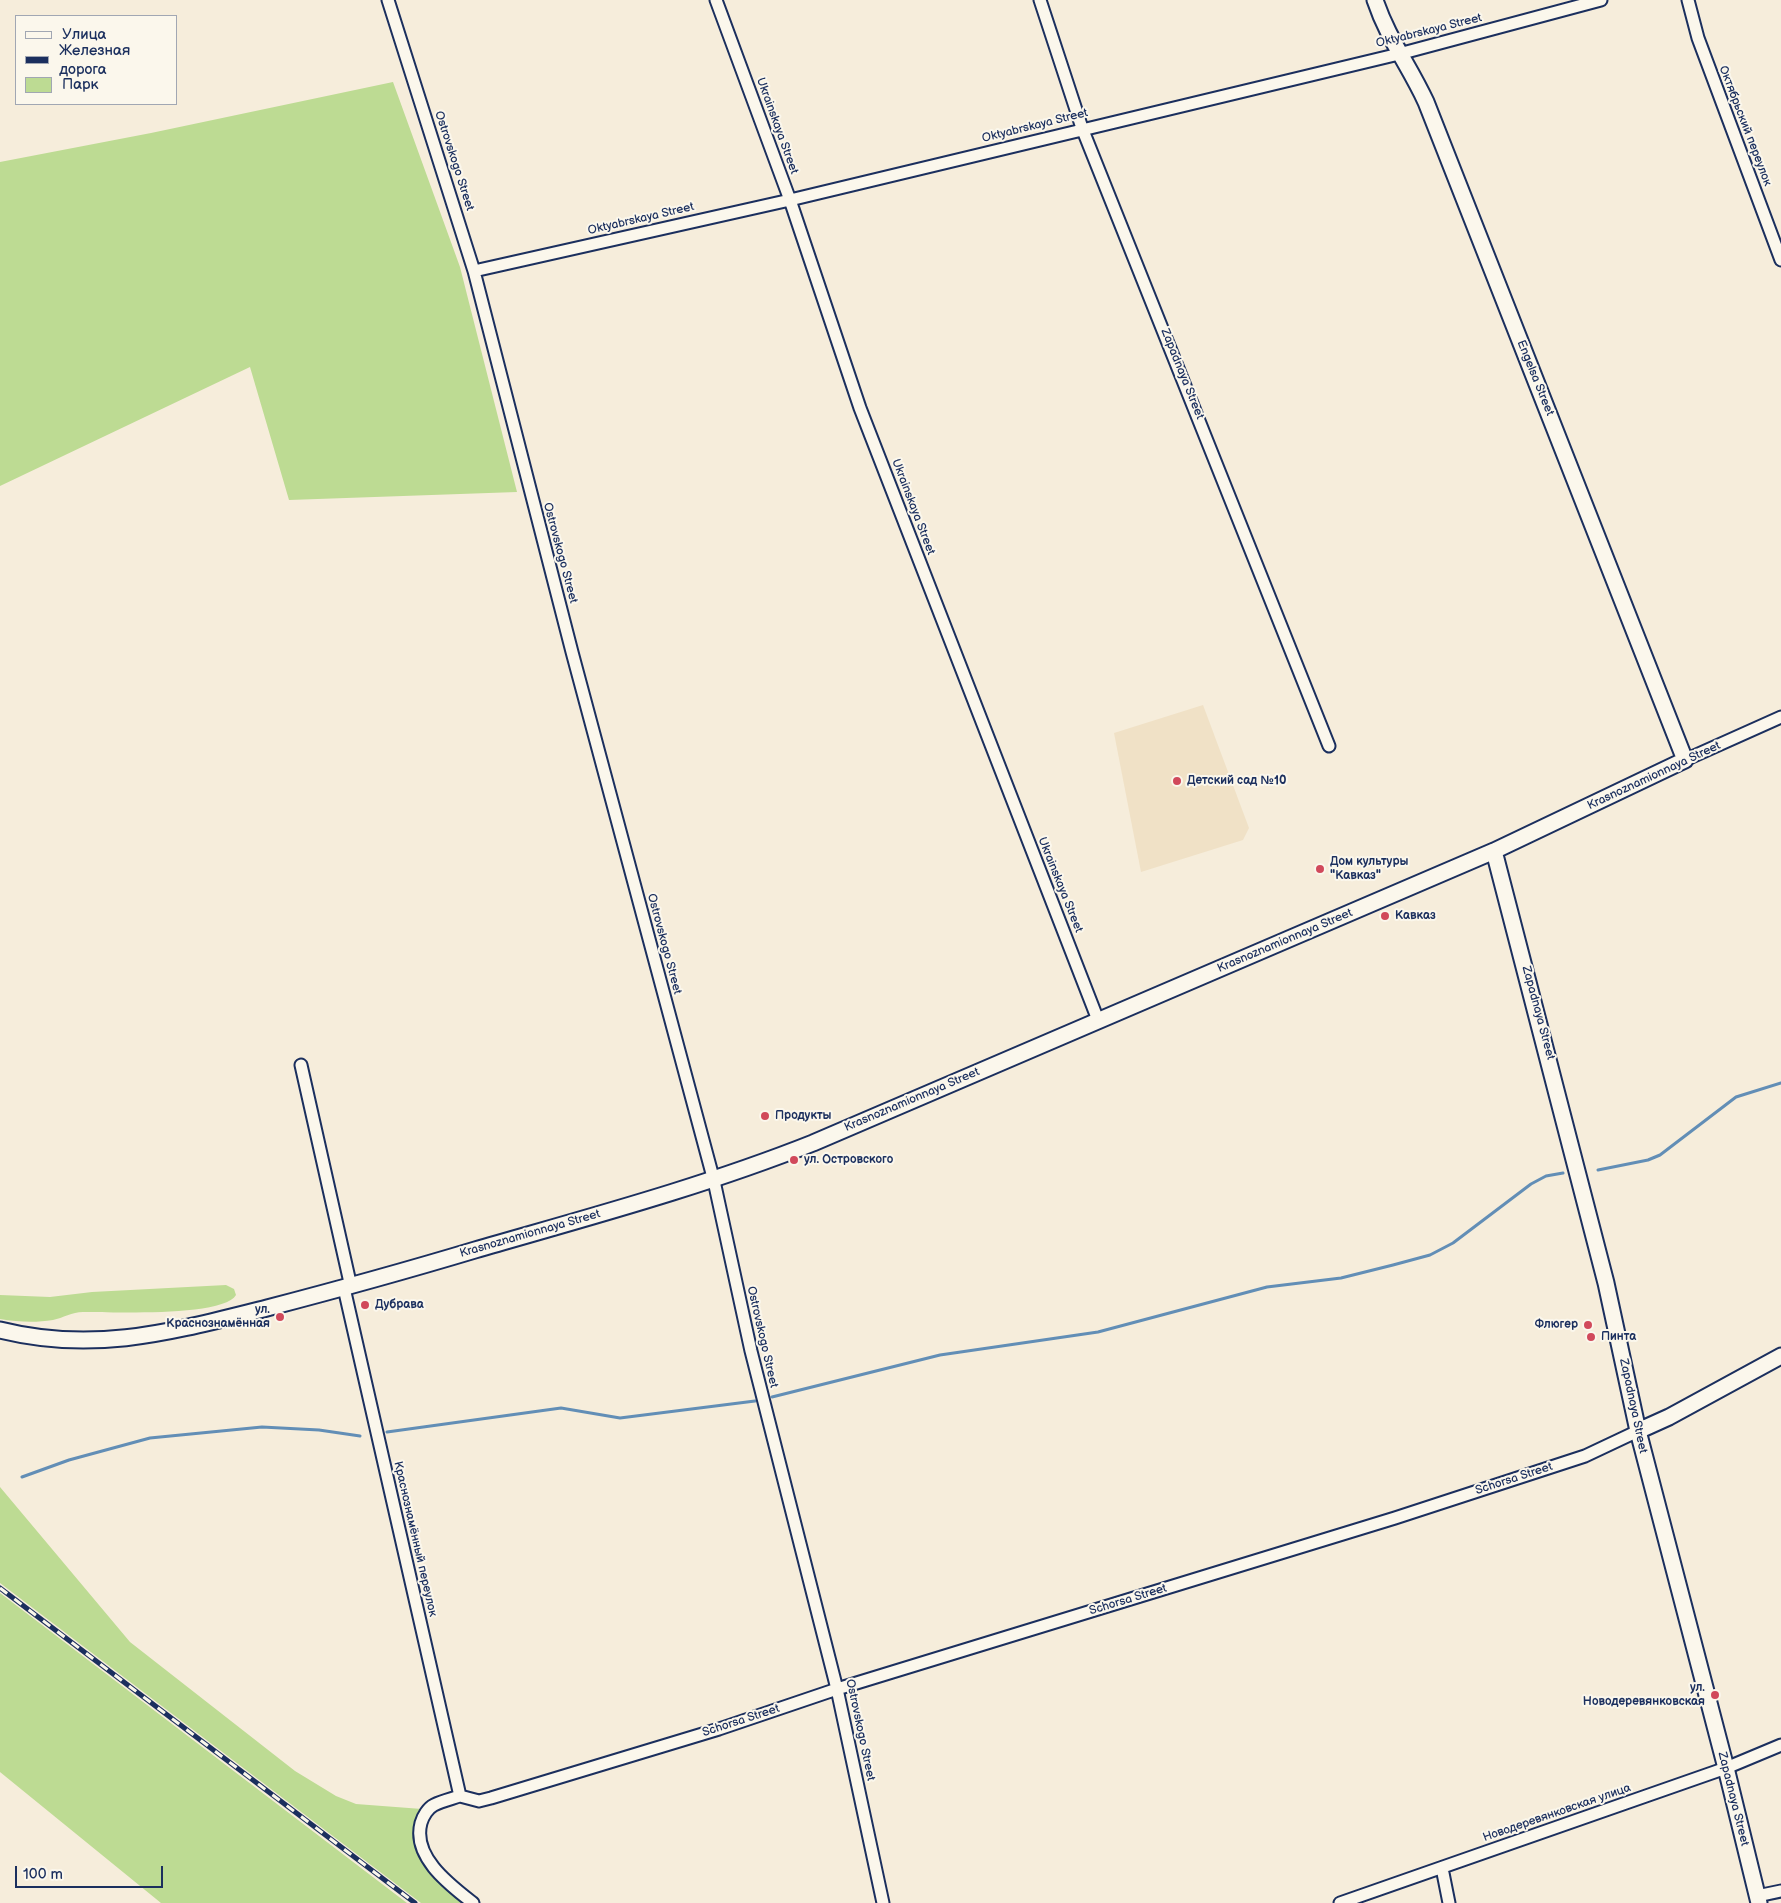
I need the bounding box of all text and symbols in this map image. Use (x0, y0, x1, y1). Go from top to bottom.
street label: Oktyabrskaya Street (1375, 11, 1483, 51)
legend (15, 15, 178, 105)
text: Улица (62, 25, 106, 44)
text: Железная дорога (59, 41, 130, 79)
street label: Октябрьский переулок (1715, 64, 1775, 188)
text: Парк (62, 75, 99, 94)
street label: Ukrainskaya Street (753, 76, 801, 176)
street label: Oktyabrskaya Street (981, 106, 1089, 146)
street label: Ostrovskogo Street (431, 109, 477, 213)
street label: Oktyabrskaya Street (587, 200, 695, 238)
street label: Zapadnaya Street (1157, 327, 1207, 421)
street label: Engelsa Street (1513, 338, 1557, 418)
street label: Ukrainskaya Street (888, 457, 938, 557)
street label: Ostrovskogo Street (540, 501, 580, 605)
street label: Krasnoznamionnaya Street (1585, 739, 1723, 813)
place label: Детский сад №10 (1187, 774, 1286, 788)
marker: Детский сад №10 (1171, 775, 1183, 787)
street label: Ukrainskaya Street (1034, 835, 1086, 935)
place label: Дом культуры "Кавказ" (1330, 855, 1408, 883)
marker: Дом культуры "Кавказ" (1314, 863, 1326, 875)
street label: Ostrovskogo Street (644, 892, 684, 996)
street label: Krasnoznamionnaya Street (1215, 906, 1355, 976)
place label: Кавказ (1395, 909, 1436, 923)
marker: Кавказ (1379, 910, 1391, 922)
street label: Zapadnaya Street (1519, 965, 1557, 1061)
street label: Krasnoznamionnaya Street (842, 1065, 982, 1135)
place label: Продукты (775, 1109, 832, 1123)
marker: Продукты (759, 1110, 771, 1122)
place label: ул. Островского (804, 1153, 893, 1167)
marker: ул. Островского (788, 1154, 800, 1166)
street label: Krasnoznamionnaya Street (458, 1207, 602, 1261)
street label: Ostrovskogo Street (743, 1285, 781, 1389)
place label: Дубрава (375, 1298, 424, 1312)
marker: Дубрава (359, 1299, 371, 1311)
place label: ул. Краснознамённая (166, 1303, 270, 1331)
marker: ул. Краснознамённая (274, 1311, 286, 1323)
place label: Флюгер (1535, 1318, 1578, 1332)
marker: Флюгер (1582, 1319, 1594, 1331)
place label: Пинта (1601, 1330, 1636, 1344)
marker: Пинта (1585, 1331, 1597, 1343)
street label: Zapadnaya Street (1616, 1357, 1650, 1455)
street label: Краснознамённый переулок (390, 1460, 440, 1618)
street label: Schorsa Street (1474, 1460, 1554, 1498)
street label: Schorsa Street (1087, 1581, 1169, 1619)
street label: Ostrovskogo Street (842, 1678, 878, 1782)
place label: ул. Новодеревянковская (1583, 1681, 1705, 1709)
marker: ул. Новодеревянковская (1709, 1689, 1721, 1701)
street label: Schorsa Street (701, 1702, 781, 1740)
street label: Zapadnaya Street (1714, 1750, 1752, 1848)
street label: Новодеревянковская улица (1481, 1781, 1633, 1845)
scale bar (18, 1856, 165, 1888)
text: 100 m (23, 1865, 63, 1884)

